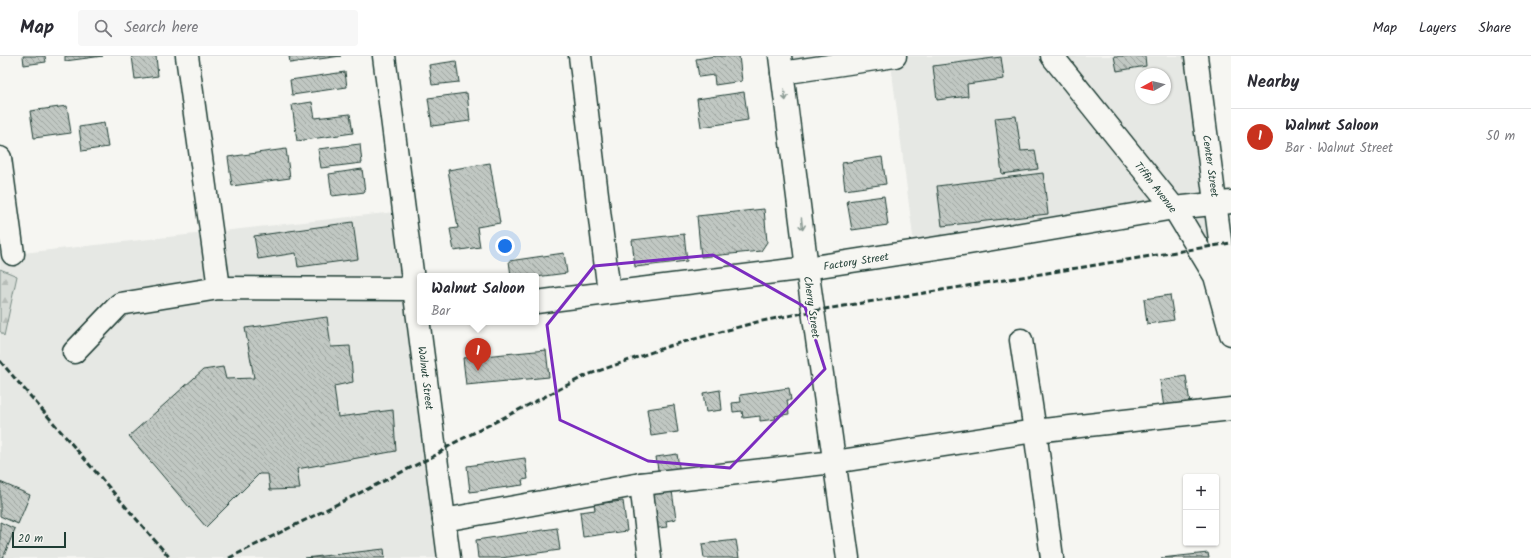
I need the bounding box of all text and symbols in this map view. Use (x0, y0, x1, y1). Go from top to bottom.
search box (78, 10, 358, 46)
text: Map (20, 13, 54, 43)
text: Search here (124, 16, 198, 40)
icon: search (92, 17, 114, 39)
text: Map (1373, 17, 1397, 39)
text: Layers (1419, 17, 1457, 39)
text: Share (1479, 17, 1511, 39)
north arrow (1135, 68, 1171, 104)
text: Nearby (1247, 69, 1299, 96)
one-way arrow (781, 88, 789, 101)
text: Walnut Saloon (1285, 114, 1378, 138)
text: 1 (1258, 126, 1262, 147)
text: 50 m (1486, 126, 1515, 147)
street label: Center Street (1197, 134, 1223, 199)
text: Bar · Walnut Street (1285, 138, 1393, 159)
street label: Tiffin Avenue (1129, 158, 1181, 217)
one-way arrow (798, 217, 806, 230)
your location (495, 236, 515, 256)
street label: Factory Street (822, 248, 891, 276)
popup (417, 273, 539, 325)
street label: Cherry Street (798, 275, 824, 340)
text: Walnut Saloon (431, 277, 525, 301)
text: Bar (431, 301, 450, 322)
pin: 1 (465, 338, 491, 371)
street label: Walnut Street (412, 345, 438, 412)
map controls (1183, 474, 1219, 546)
button: + (1183, 474, 1219, 510)
button: − (1183, 510, 1219, 546)
scale bar (12, 530, 66, 549)
text: 20 m (18, 530, 43, 548)

